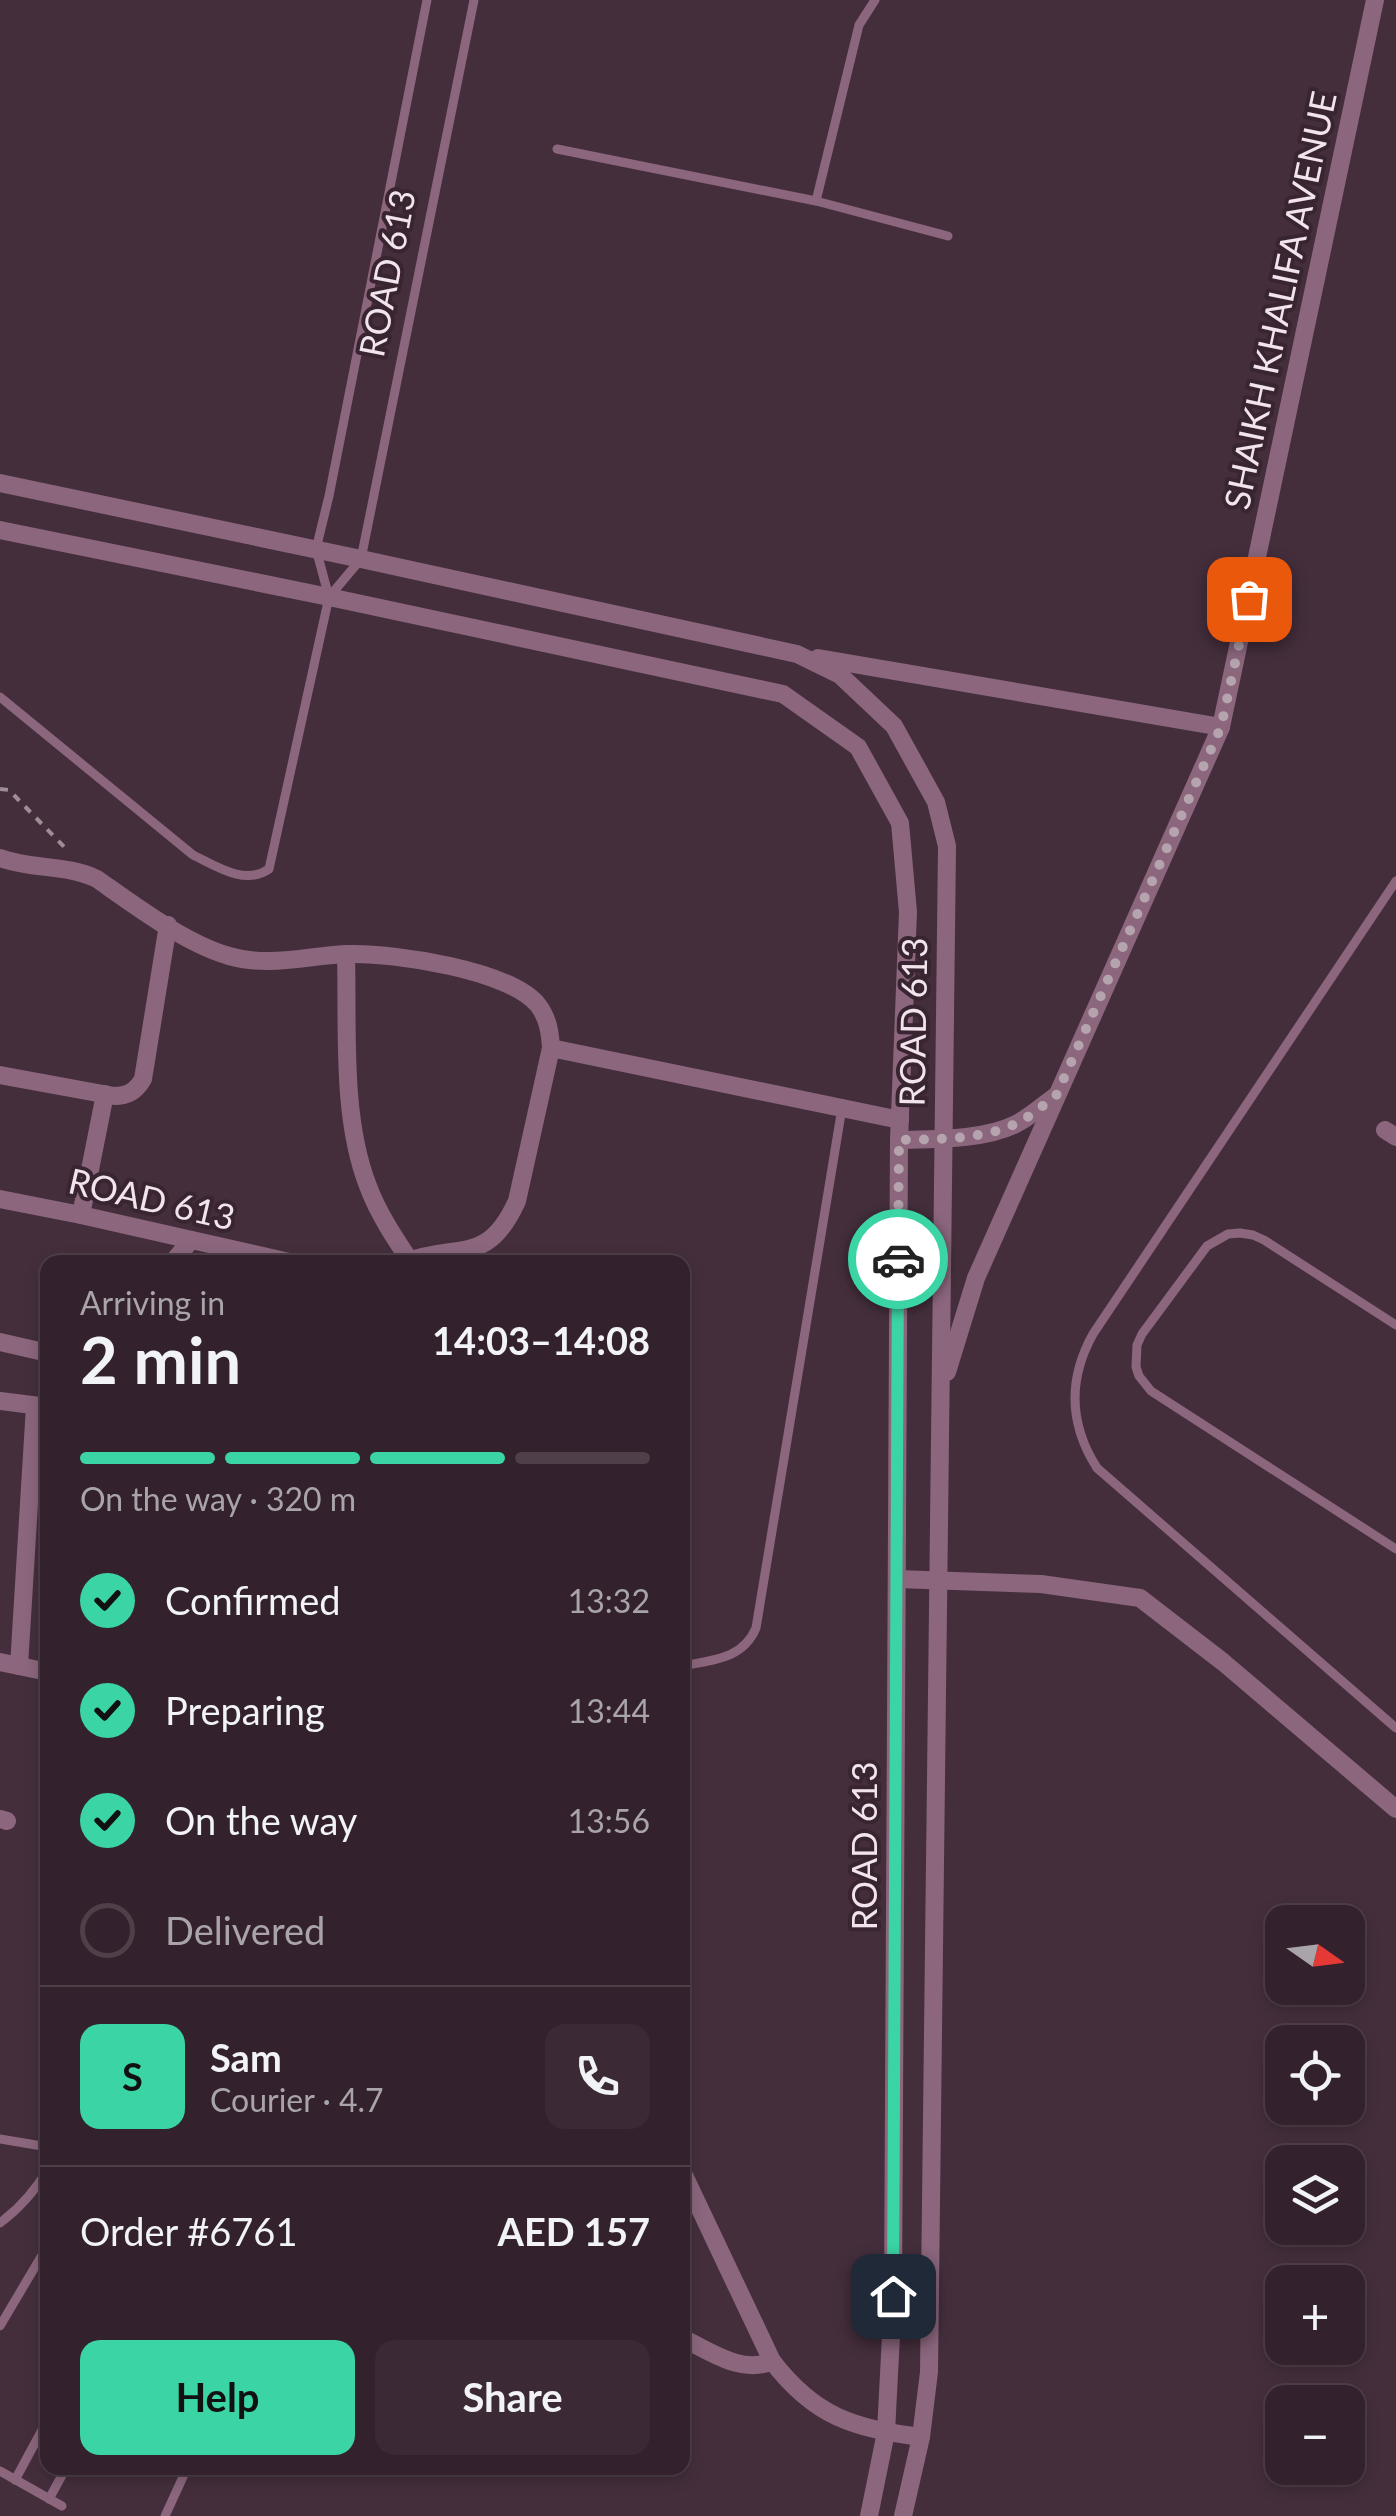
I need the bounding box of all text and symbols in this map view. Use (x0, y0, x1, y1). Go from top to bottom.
street label: SHAIKH KHALIFA AVENUE (1214, 87, 1344, 513)
street label: ROAD 613 (349, 186, 423, 360)
pin (1207, 557, 1292, 642)
icon: bag (1222, 572, 1277, 627)
street label: ROAD 613 (890, 937, 934, 1107)
street label: ROAD 613 (65, 1159, 239, 1237)
courier (848, 1209, 948, 1309)
icon: car (871, 1232, 926, 1287)
text: Arriving in (80, 1283, 225, 1322)
text: 14:03–14:08 (432, 1317, 650, 1363)
text: 2 min (80, 1320, 241, 1398)
text: On the way · 320 m (80, 1479, 356, 1518)
icon: check (80, 1573, 135, 1628)
text: Confirmed (165, 1577, 341, 1623)
text: 13:32 (568, 1581, 650, 1620)
icon: check (80, 1683, 135, 1738)
text: Preparing (165, 1687, 325, 1733)
text: 13:44 (568, 1691, 650, 1730)
street label: ROAD 613 (842, 1761, 884, 1931)
icon: check (80, 1793, 135, 1848)
text: On the way (165, 1797, 357, 1843)
text: 13:56 (568, 1801, 650, 1840)
north arrow (1265, 1905, 1365, 2005)
map controls (1265, 1905, 1365, 2485)
text: Delivered (165, 1907, 325, 1953)
button: phone (545, 2024, 650, 2129)
button: locate (1265, 2025, 1365, 2125)
text: Sam (210, 2034, 282, 2080)
text: S (122, 2053, 143, 2099)
text: Courier · 4.7 (210, 2080, 384, 2119)
button: layers (1265, 2145, 1365, 2245)
text: Order #6761 (80, 2208, 297, 2254)
text: AED 157 (498, 2208, 650, 2254)
pin (851, 2254, 936, 2339)
button: + (1265, 2265, 1365, 2365)
icon: home (866, 2269, 921, 2324)
button: Help (80, 2340, 355, 2455)
button: Share (375, 2340, 650, 2455)
button: − (1265, 2385, 1365, 2485)

